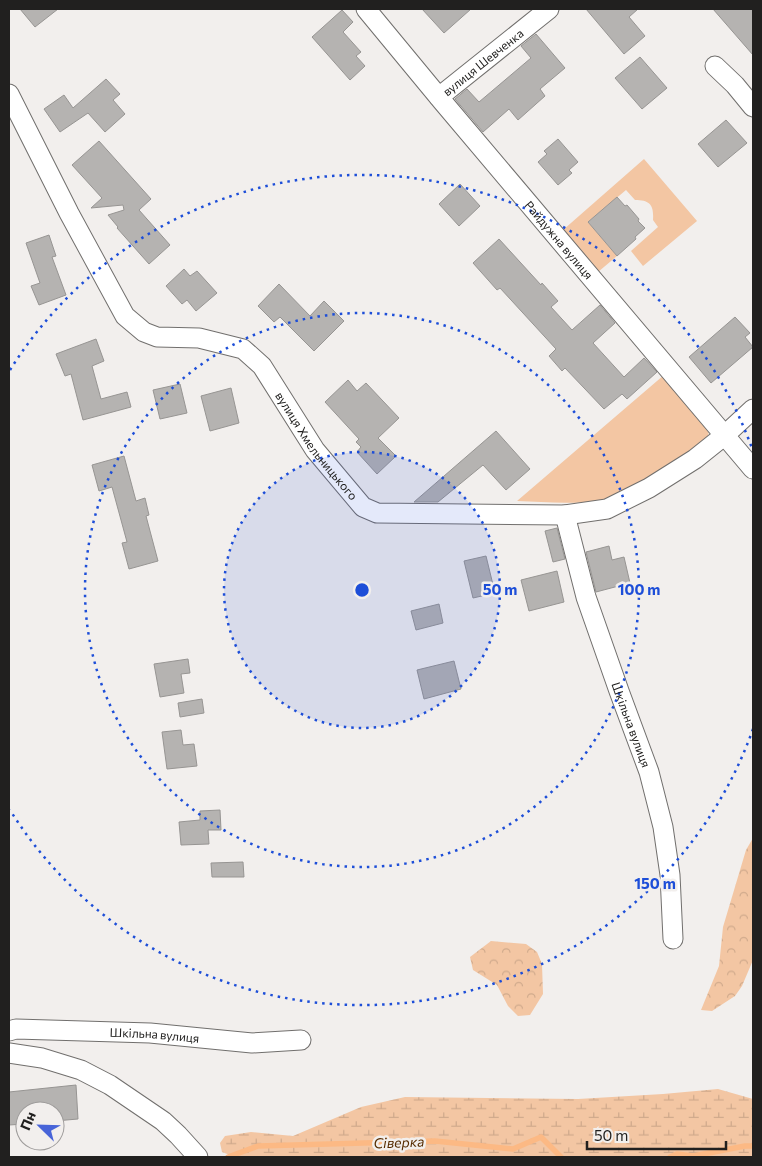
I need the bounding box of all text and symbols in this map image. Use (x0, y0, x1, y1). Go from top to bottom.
street label: вулиця Шевченка (440, 26, 526, 98)
street label: Райдужна вулиця (522, 198, 596, 282)
street label: вулиця Хмельницького (273, 389, 361, 502)
text: 50 m (483, 580, 517, 598)
text: 100 m (618, 580, 660, 598)
centre of rings (353, 581, 371, 599)
street label: Шкільна вулиця (609, 680, 654, 769)
text: 150 m (634, 874, 676, 892)
street label: Шкільна вулиця (110, 1025, 200, 1045)
north arrow (15, 1101, 65, 1151)
text: Пн (16, 1109, 39, 1133)
scale bar (587, 1118, 726, 1150)
text: 50 m (594, 1126, 628, 1144)
water label: Сіверка (373, 1133, 425, 1151)

